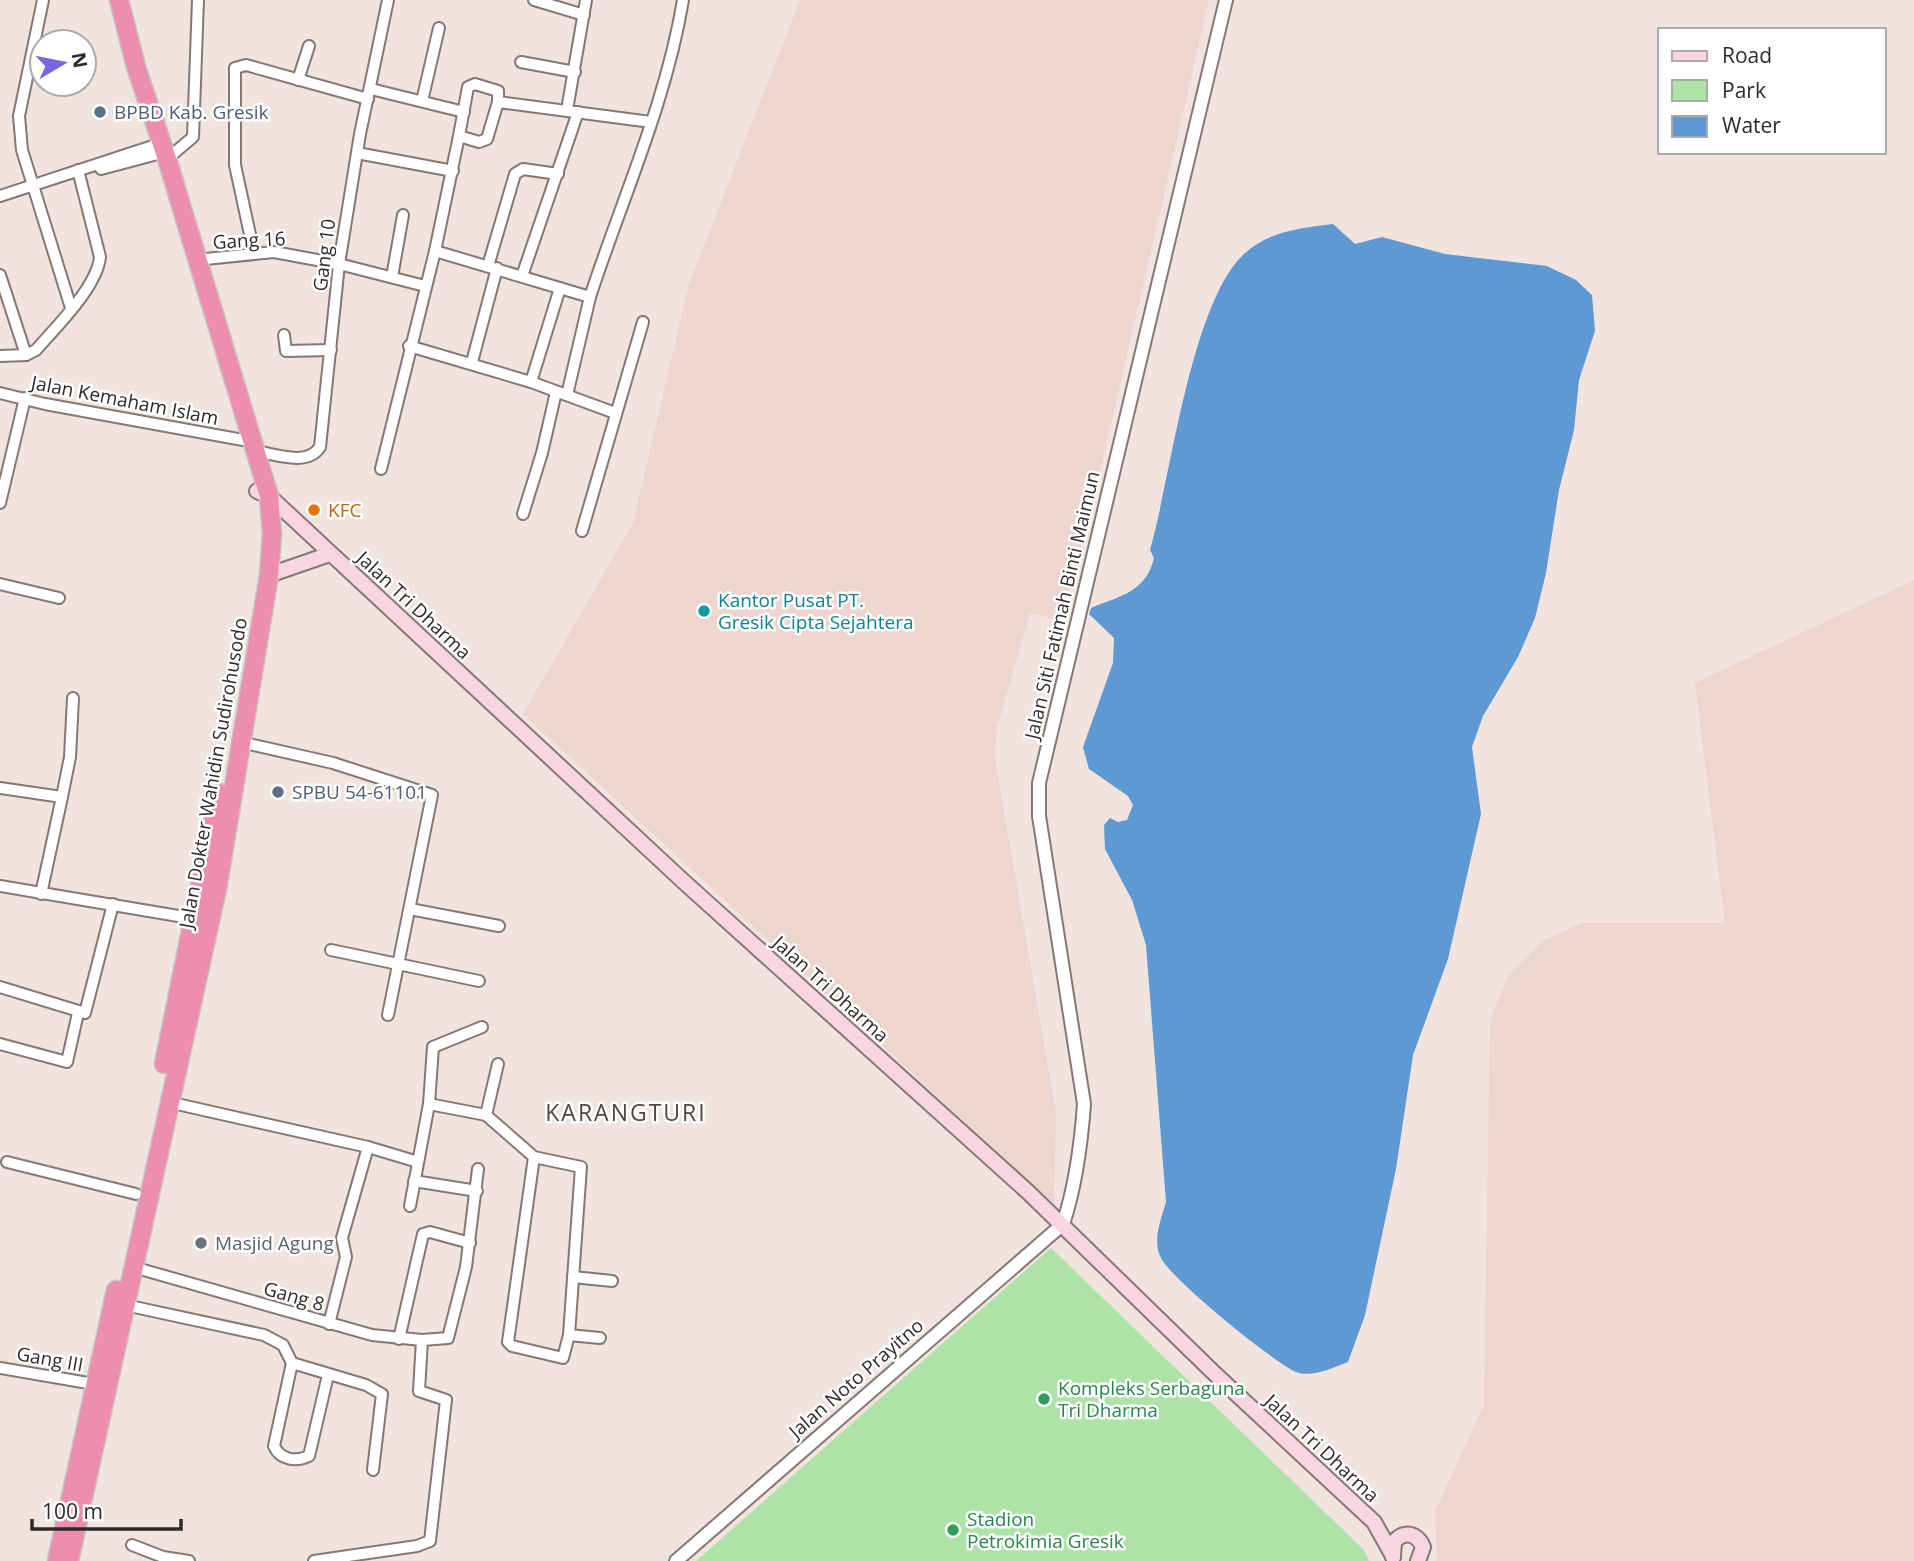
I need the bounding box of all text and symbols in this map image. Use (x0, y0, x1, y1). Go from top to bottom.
north arrow (28, 28, 98, 98)
legend (1658, 28, 1886, 154)
text: Road (1722, 41, 1772, 69)
text: N (66, 50, 94, 70)
text: Park (1722, 76, 1766, 104)
place label: BPBD Kab. Gresik (114, 99, 269, 125)
marker: BPBD Kab. Gresik (92, 104, 108, 120)
text: Water (1722, 111, 1781, 139)
street label: Gang 10 (307, 217, 341, 293)
street label: Gang 16 (212, 225, 286, 255)
street label: Jalan Kemaham Islam (27, 369, 221, 431)
street label: Jalan Siti Fatimah Binti Maimun (1018, 468, 1106, 744)
place label: KFC (328, 497, 361, 523)
marker: KFC (306, 502, 322, 518)
street label: Jalan Tri Dharma (350, 544, 477, 665)
place label: Kantor Pusat PT. Gresik Cipta Sejahtera (718, 587, 914, 635)
marker: Kantor Pusat PT. Gresik Cipta Sejahtera (696, 603, 712, 619)
street label: Jalan Dokter Wahidin Sudirohusodo (172, 616, 253, 932)
place label: SPBU 54-61101 (292, 779, 427, 805)
marker: SPBU 54-61101 (270, 784, 286, 800)
street label: Jalan Tri Dharma (766, 929, 894, 1048)
district label: KARANGTURI (545, 1096, 707, 1128)
place label: Masjid Agung (215, 1230, 334, 1256)
marker: Masjid Agung (193, 1235, 209, 1251)
street label: Gang 8 (261, 1275, 327, 1317)
street label: Jalan Noto Prayitno (782, 1312, 929, 1445)
street label: Gang III (15, 1340, 85, 1378)
place label: Kompleks Serbaguna Tri Dharma (1058, 1375, 1245, 1423)
street label: Jalan Tri Dharma (1258, 1387, 1385, 1508)
marker: Kompleks Serbaguna Tri Dharma (1036, 1391, 1052, 1407)
scale bar (32, 1488, 180, 1532)
text: 100 m (42, 1497, 103, 1525)
place label: Stadion Petrokimia Gresik (967, 1506, 1124, 1554)
marker: Stadion Petrokimia Gresik (945, 1522, 961, 1538)

